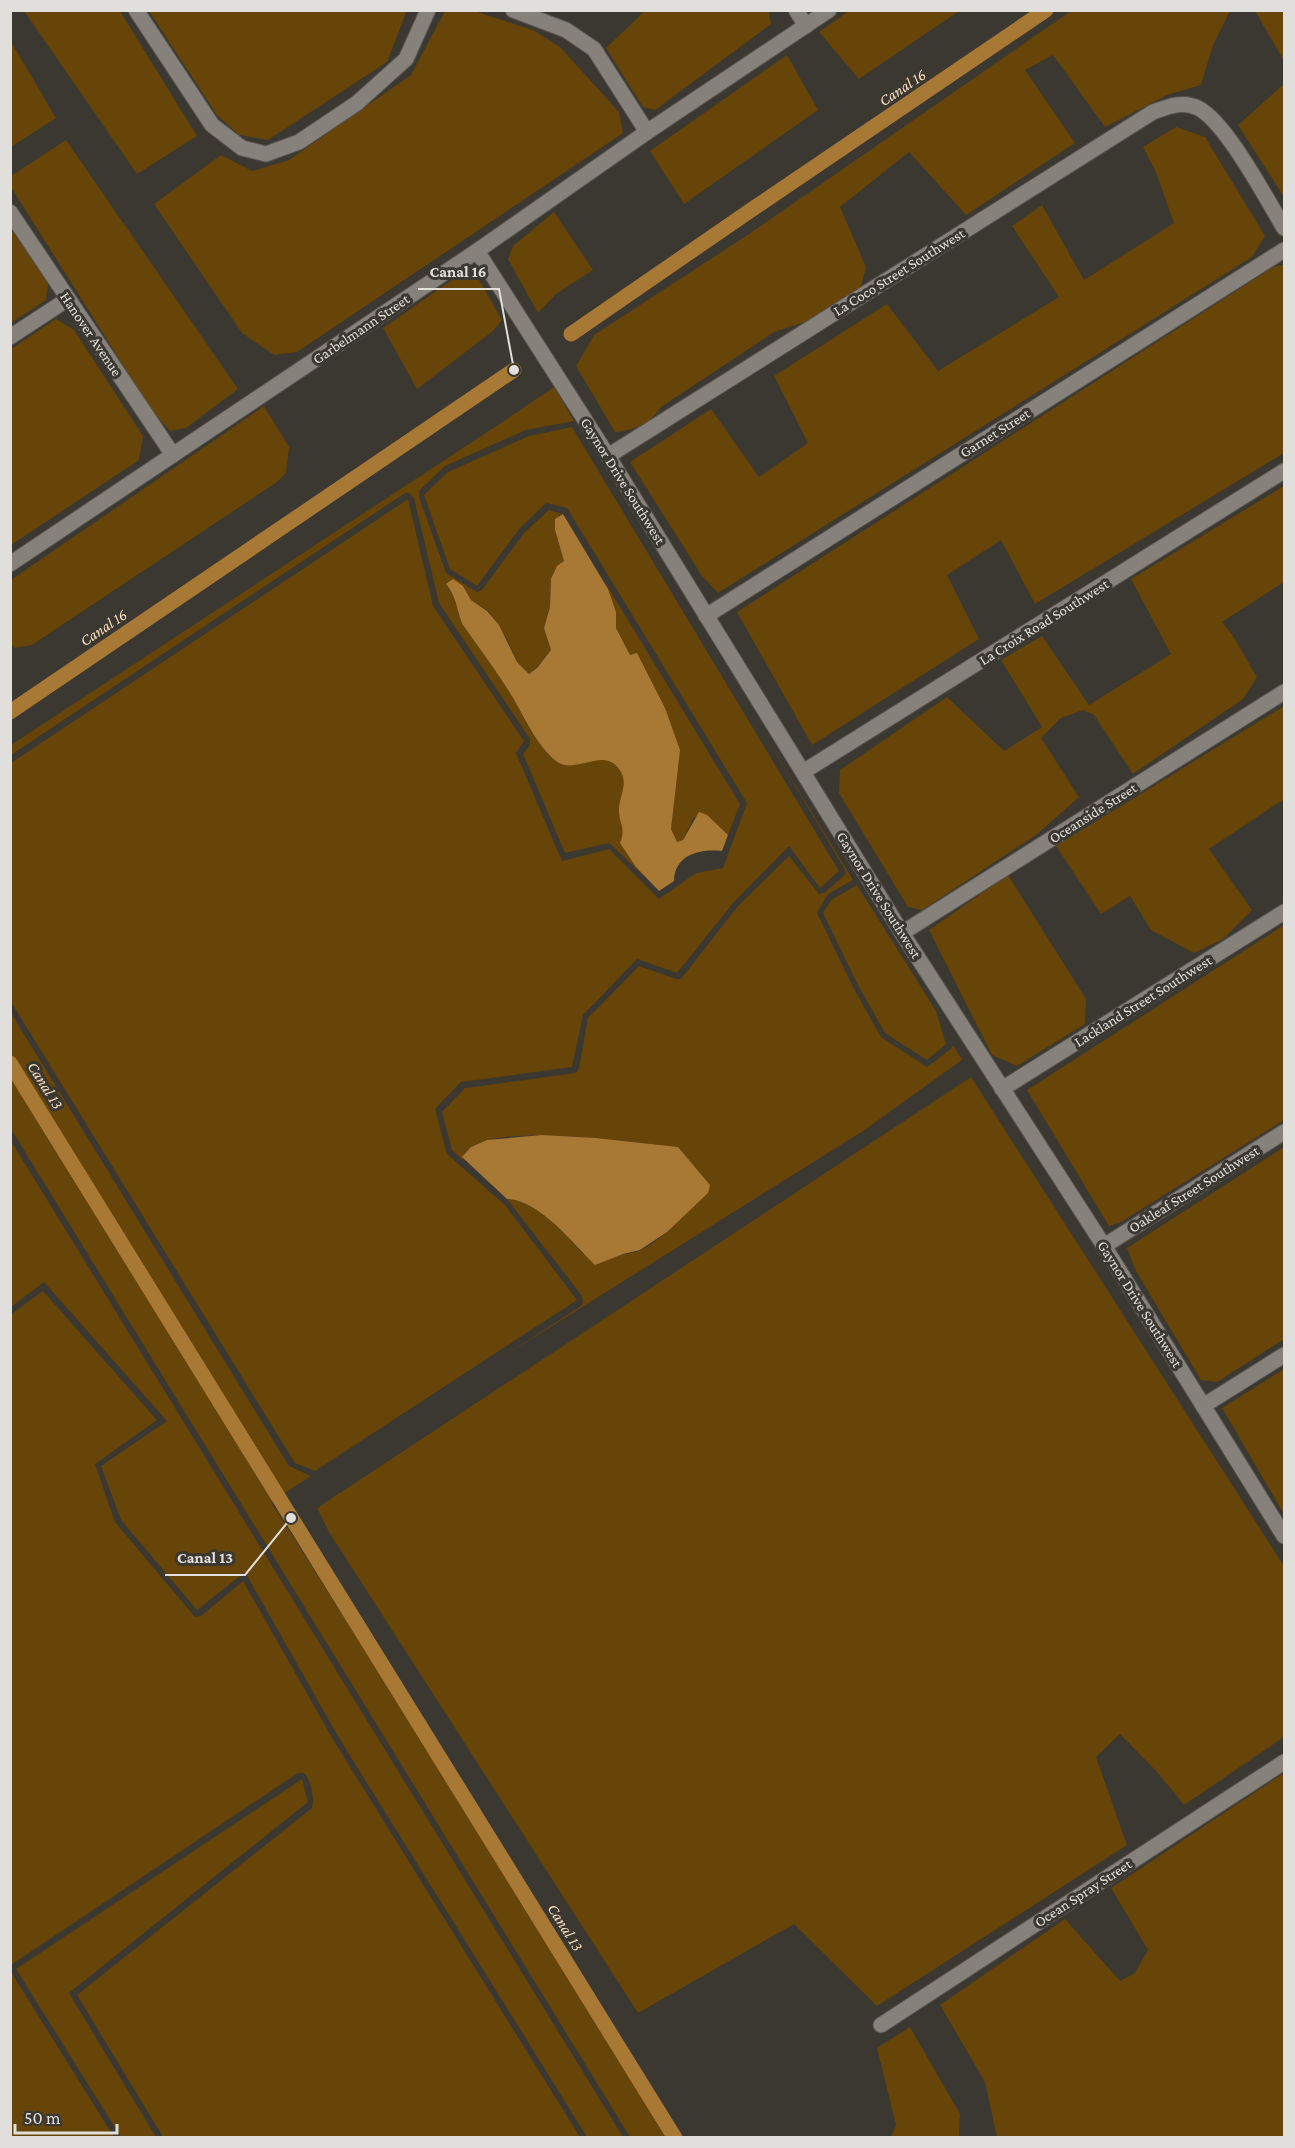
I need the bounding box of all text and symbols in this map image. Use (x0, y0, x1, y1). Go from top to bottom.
water label: Canal 16 (876, 66, 929, 109)
street label: La Coco Street Southwest (830, 225, 968, 319)
callout: Canal 16 (418, 255, 499, 289)
text: Canal 16 (430, 263, 486, 280)
street label: Hanover Avenue (57, 289, 125, 379)
street label: Garbelmann Street (310, 290, 413, 367)
street label: Garnet Street (957, 405, 1034, 461)
street label: Gaynor Drive Southwest (577, 415, 669, 549)
street label: La Croix Road Southwest (976, 575, 1112, 668)
water label: Canal 16 (77, 606, 130, 649)
street label: Oceanside Street (1046, 779, 1141, 846)
street label: Gaynor Drive Southwest (833, 829, 925, 963)
street label: Lackland Street Southwest (1071, 952, 1216, 1050)
water label: Canal 13 (25, 1059, 67, 1112)
street label: Oakleaf Street Southwest (1126, 1142, 1263, 1236)
street label: Gaynor Drive Southwest (1094, 1238, 1186, 1372)
callout: Canal 13 (165, 1541, 245, 1575)
text: Canal 13 (177, 1549, 233, 1566)
street label: Ocean Spray Street (1032, 1855, 1136, 1931)
water label: Canal 13 (545, 1901, 587, 1954)
scale bar (15, 2097, 117, 2135)
text: 50 m (24, 2108, 61, 2128)

